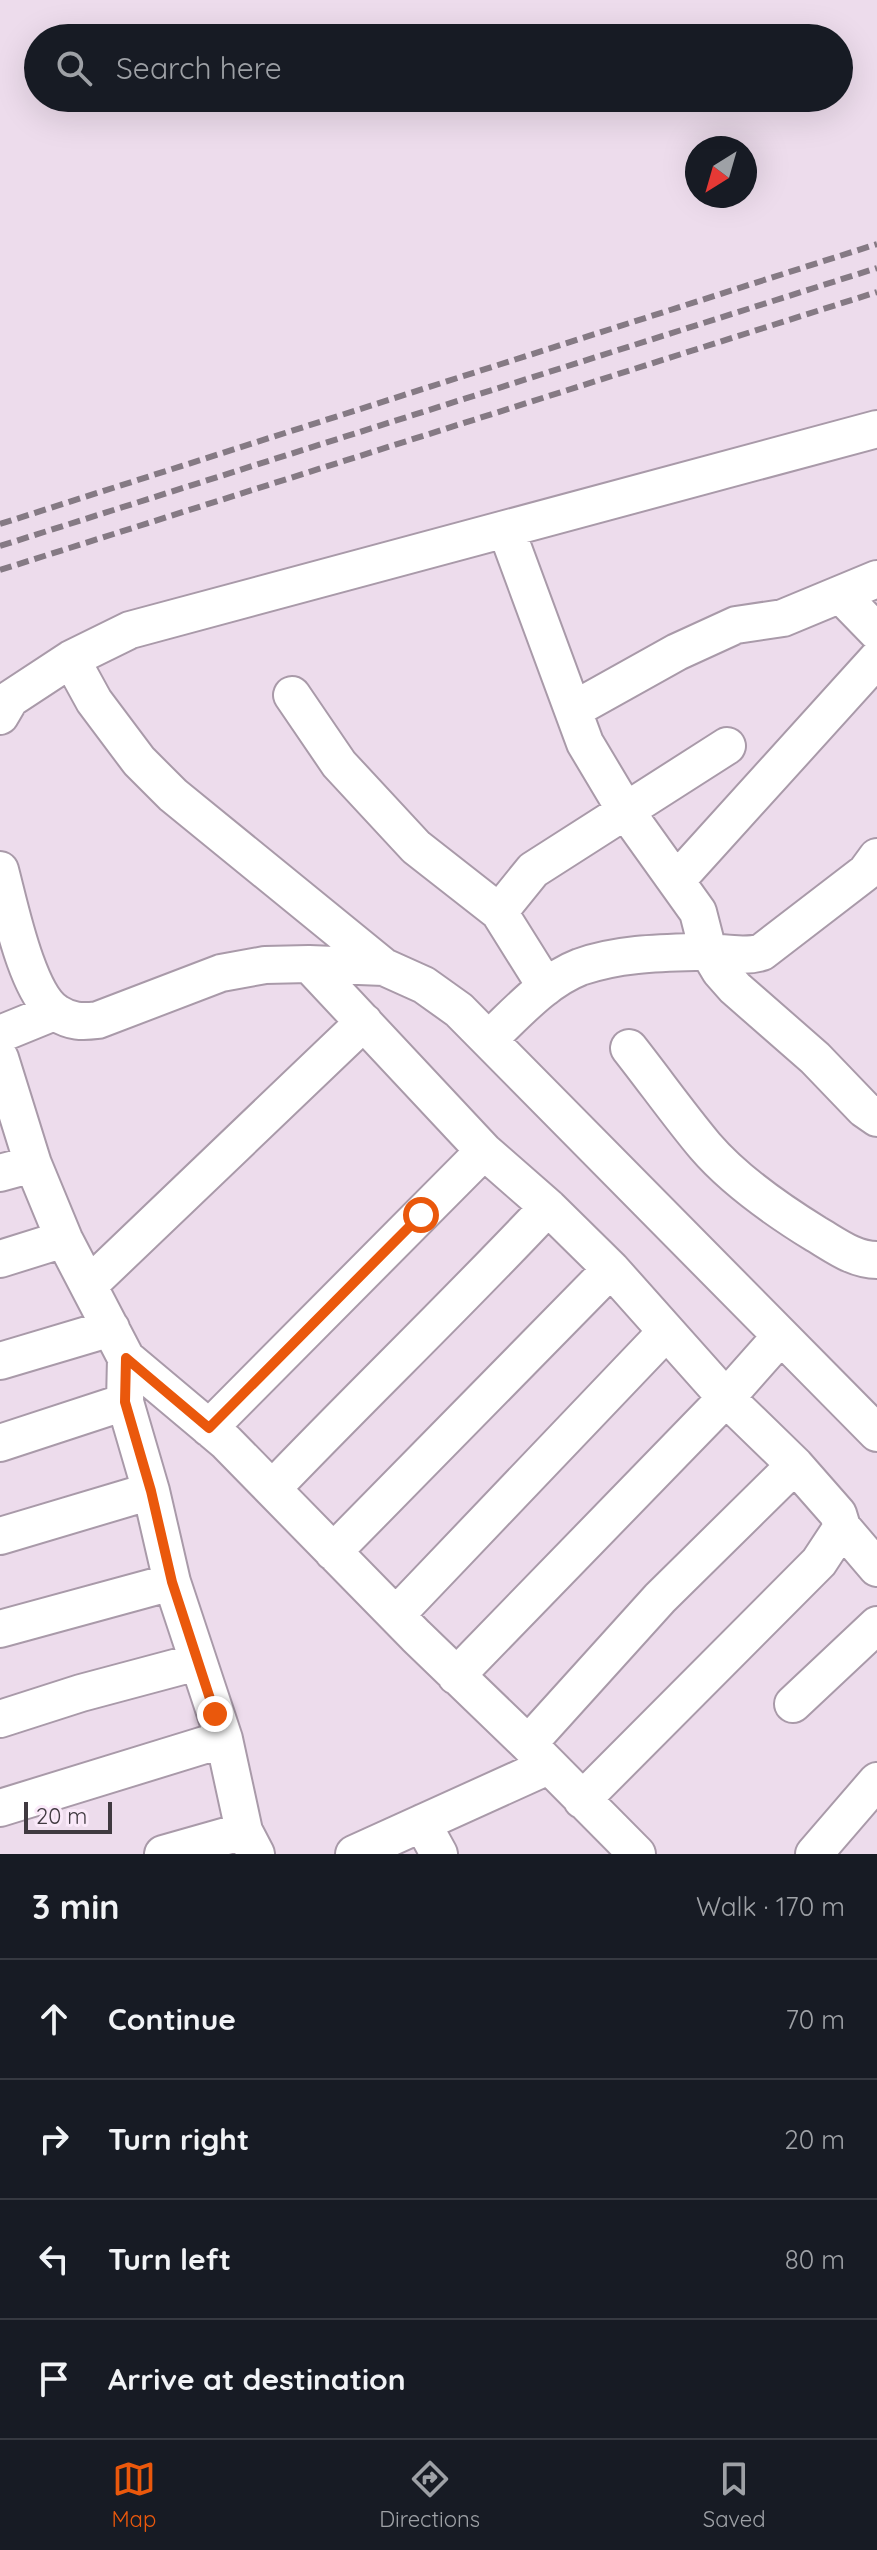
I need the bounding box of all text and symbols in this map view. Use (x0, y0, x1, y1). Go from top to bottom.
search box (24, 24, 853, 112)
icon: search (52, 46, 96, 90)
text: Search here (116, 49, 282, 87)
north arrow (685, 136, 757, 208)
route start (403, 1197, 439, 1233)
route end (197, 1696, 233, 1732)
scale bar (24, 1798, 112, 1834)
text: 20 m (36, 1802, 87, 1830)
text: 3 min (32, 1885, 119, 1928)
text: Walk · 170 m (696, 1890, 845, 1923)
icon: ahead (32, 1997, 76, 2041)
text: Continue (108, 2000, 236, 2038)
text: 70 m (785, 2003, 845, 2036)
icon: right (32, 2117, 76, 2161)
text: Turn right (108, 2120, 249, 2158)
text: 20 m (784, 2123, 845, 2156)
icon: left (32, 2237, 76, 2281)
text: Turn left (108, 2240, 231, 2278)
text: 80 m (785, 2243, 845, 2276)
icon: arrive (32, 2357, 76, 2401)
text: Arrive at destination (108, 2360, 406, 2398)
tab: Map (111, 2457, 156, 2533)
tab: Directions (379, 2457, 480, 2533)
tab: Saved (703, 2457, 766, 2533)

